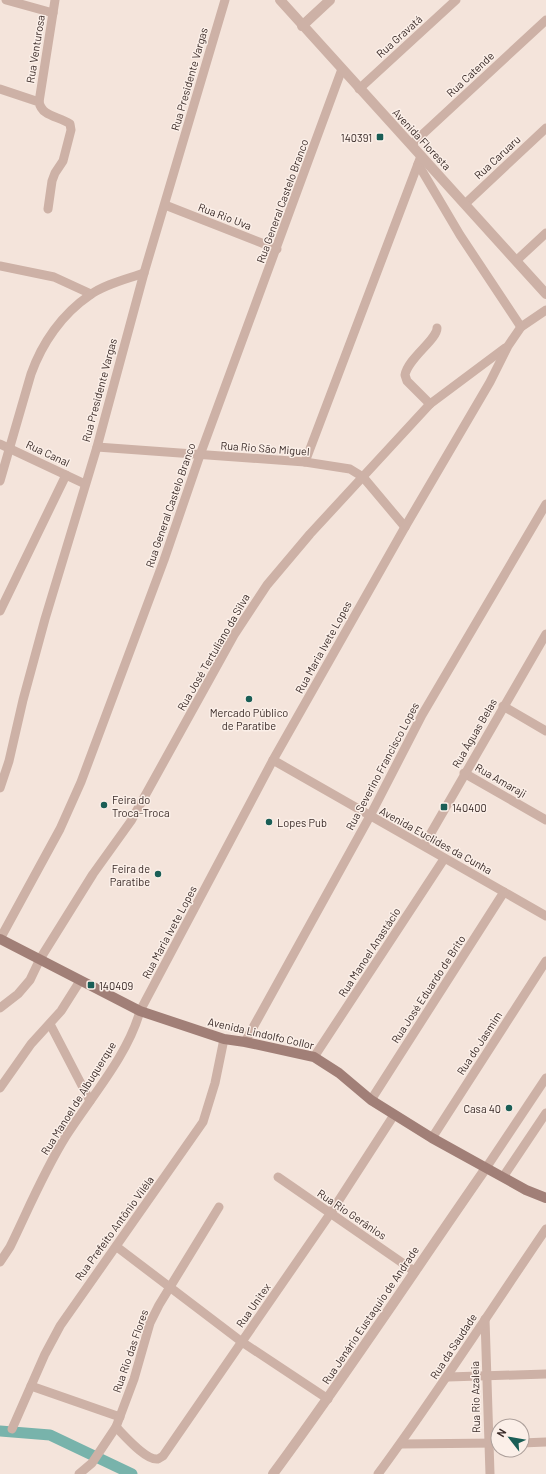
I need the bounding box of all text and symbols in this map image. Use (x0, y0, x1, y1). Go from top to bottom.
street label: Rua Gravatá (373, 12, 425, 60)
street label: Rua Venturosa (23, 14, 47, 84)
street label: Rua Presidente Vargas (168, 26, 210, 132)
street label: Rua Catende (444, 49, 496, 99)
street label: Avenida Floresta (390, 106, 454, 172)
place label: 140391 (341, 131, 372, 144)
marker: 140391 (375, 132, 385, 142)
street label: Rua Caruaru (471, 132, 523, 182)
street label: Rua General Castelo Branco (253, 137, 311, 265)
street label: Rua Rio Uva (197, 200, 253, 232)
street label: Rua Presidente Vargas (79, 337, 119, 443)
street label: Rua Canal (24, 437, 72, 469)
street label: Rua Rio São Miguel (220, 438, 310, 458)
street label: Rua General Castelo Branco (143, 441, 197, 569)
street label: Rua José Tertuliano da Silva (174, 591, 252, 713)
street label: Rua Maria Ivete Lopes (292, 599, 354, 695)
marker: Mercado Público de Paratibe (244, 694, 254, 704)
street label: Rua Águas Belas (449, 696, 499, 770)
street label: Rua Severino Francisco Lopes (343, 700, 421, 832)
place label: Mercado Público de Paratibe (210, 706, 288, 732)
street label: Rua Amaraji (473, 760, 529, 800)
place label: Feira do Troca-Troca (112, 793, 170, 819)
marker: Feira do Troca-Troca (99, 800, 109, 810)
place label: 140400 (452, 801, 487, 814)
marker: 140400 (439, 802, 449, 812)
street label: Avenida Euclides da Cunha (377, 804, 495, 876)
place label: Lopes Pub (277, 816, 327, 829)
marker: Lopes Pub (264, 817, 274, 827)
place label: Feira de Paratibe (110, 862, 150, 888)
marker: Feira de Paratibe (153, 869, 163, 879)
street label: Rua Maria Ivete Lopes (139, 883, 199, 981)
street label: Rua Manoel Anastácio (335, 905, 403, 999)
street label: Rua José Eduardo de Brito (388, 933, 468, 1045)
place label: 140409 (99, 979, 133, 992)
marker: 140409 (86, 980, 96, 990)
street label: Rua do Jasmim (454, 1009, 504, 1077)
street label: Avenida Lindolfo Collor (207, 1014, 315, 1052)
street label: Rua Manoel de Albuquerque (38, 1039, 118, 1157)
place label: Casa 40 (463, 1102, 501, 1115)
marker: Casa 40 (504, 1103, 514, 1113)
street label: Rua Prefeito Antônio Viléla (72, 1173, 156, 1283)
street label: Rua Rio Gerânios (315, 1186, 389, 1242)
street label: Rua Jenário Eustaquio de Andrade (319, 1243, 421, 1386)
street label: Rua Unitex (233, 1280, 273, 1330)
street label: Rua Rio das Flores (110, 1308, 150, 1394)
street label: Rua da Saudade (427, 1311, 479, 1381)
street label: Rua Rio Azaleia (468, 1361, 482, 1433)
north arrow (490, 1418, 530, 1458)
text: N (494, 1426, 508, 1439)

